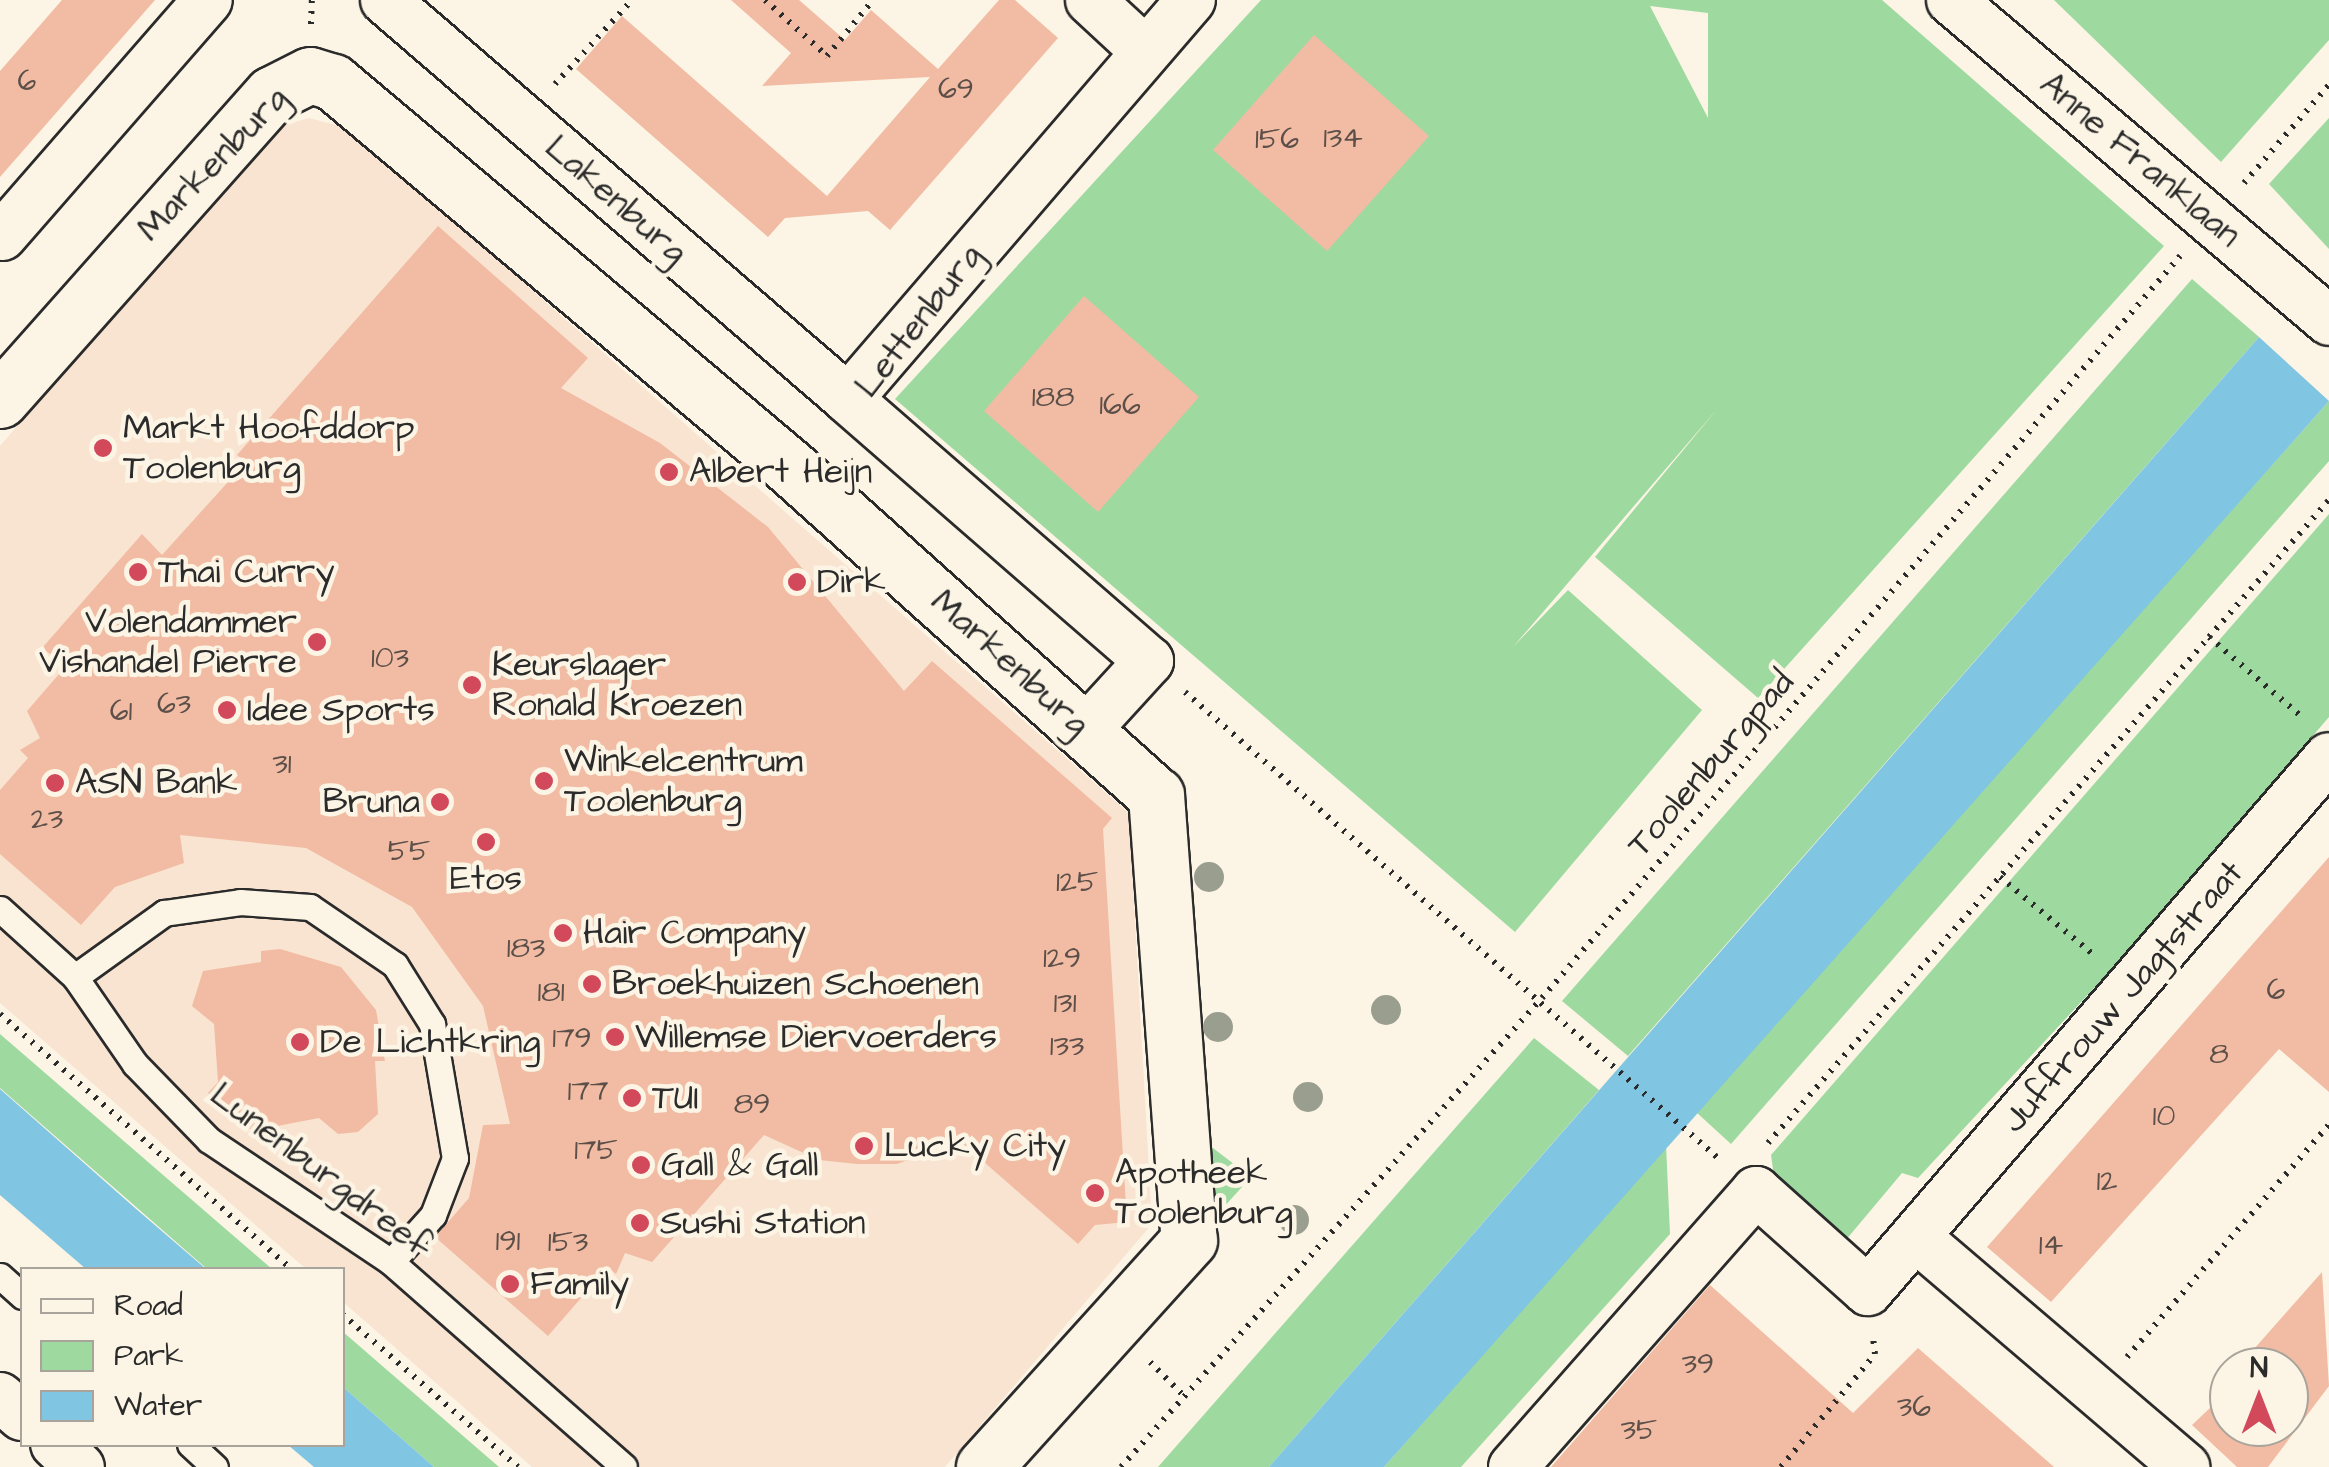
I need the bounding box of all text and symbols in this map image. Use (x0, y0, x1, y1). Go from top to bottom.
house number: 6 (18, 63, 36, 99)
street label: Anne Franklaan (2031, 64, 2249, 256)
house number: 69 (938, 71, 974, 107)
street label: Markenburg (129, 78, 297, 250)
house number: 134 (1323, 120, 1363, 156)
house number: 156 (1255, 121, 1299, 157)
street label: Lakenburg (536, 127, 696, 273)
street label: Lettenburg (846, 236, 992, 406)
house number: 188 (1032, 379, 1074, 415)
house number: 166 (1099, 387, 1141, 423)
place label: Markt Hoofddorp Toolenburg (123, 407, 414, 489)
marker: Markt Hoofddorp Toolenburg (92, 437, 114, 459)
place label: Albert Heijn (689, 451, 872, 493)
marker: Albert Heijn (658, 461, 680, 483)
place label: Thai Curry (158, 551, 335, 593)
marker: Thai Curry (127, 561, 149, 583)
place label: Dirk (817, 561, 886, 603)
marker: Dirk (786, 571, 808, 593)
street label: Markenburg (922, 581, 1098, 745)
place label: Volendammer Vishandel Pierre (39, 601, 297, 683)
marker: Volendammer Vishandel Pierre (306, 631, 328, 653)
house number: 103 (371, 640, 409, 676)
place label: Keurslager Ronald Kroezen (492, 644, 742, 726)
street label: Toolenburgpad (1619, 662, 1803, 866)
marker: Keurslager Ronald Kroezen (461, 674, 483, 696)
house number: 63 (157, 686, 191, 722)
place label: Idee Sports (247, 689, 435, 731)
house number: 61 (110, 693, 132, 729)
marker: Idee Sports (216, 699, 238, 721)
place label: Winkelcentrum Toolenburg (564, 740, 803, 822)
house number: 31 (272, 746, 292, 782)
place label: ASN Bank (75, 762, 238, 804)
marker: Winkelcentrum Toolenburg (533, 770, 555, 792)
marker: ASN Bank (44, 772, 66, 794)
place label: Bruna (323, 781, 420, 823)
marker: Bruna (429, 791, 451, 813)
house number: 23 (31, 801, 63, 837)
marker: Etos (475, 831, 497, 853)
house number: 55 (388, 833, 430, 869)
street label: Juffrouw Jagtstraat (1994, 853, 2252, 1141)
place label: Etos (450, 858, 522, 900)
house number: 125 (1056, 864, 1098, 900)
place label: Hair Company (583, 912, 806, 954)
marker: Hair Company (552, 922, 574, 944)
house number: 183 (507, 930, 545, 966)
house number: 129 (1043, 940, 1081, 976)
place label: Broekhuizen Schoenen (612, 963, 979, 1005)
house number: 6 (2267, 972, 2285, 1008)
marker: Broekhuizen Schoenen (581, 973, 603, 995)
house number: 181 (537, 974, 565, 1010)
house number: 131 (1054, 985, 1076, 1021)
place label: Willemse Diervoerders (635, 1016, 997, 1058)
house number: 179 (552, 1020, 592, 1056)
place label: De Lichtkring (320, 1021, 540, 1063)
marker: Willemse Diervoerders (604, 1026, 626, 1048)
house number: 133 (1050, 1028, 1084, 1064)
marker: De Lichtkring (289, 1031, 311, 1053)
house number: 8 (2209, 1036, 2229, 1072)
house number: 177 (568, 1073, 608, 1109)
street label: Lunenburgdreef (202, 1074, 440, 1268)
place label: TUI (652, 1077, 699, 1119)
house number: 89 (734, 1086, 770, 1122)
marker: TUI (621, 1087, 643, 1109)
house number: 10 (2153, 1098, 2175, 1134)
place label: Lucky City (884, 1125, 1066, 1167)
house number: 175 (574, 1132, 618, 1168)
marker: Lucky City (853, 1135, 875, 1157)
place label: Gall & Gall (661, 1144, 819, 1186)
place label: Apotheek Toolenburg (1115, 1152, 1293, 1234)
marker: Gall & Gall (630, 1154, 652, 1176)
house number: 12 (2096, 1163, 2118, 1199)
marker: Apotheek Toolenburg (1084, 1182, 1106, 1204)
place label: Sushi Station (660, 1202, 866, 1244)
marker: Sushi Station (629, 1212, 651, 1234)
house number: 191 (496, 1223, 520, 1259)
house number: 153 (548, 1224, 588, 1260)
house number: 14 (2039, 1227, 2063, 1263)
place label: Family (530, 1263, 629, 1305)
legend (20, 1267, 345, 1447)
marker: Family (499, 1273, 521, 1295)
text: Road (114, 1285, 183, 1327)
text: Park (114, 1335, 183, 1377)
house number: 39 (1682, 1346, 1714, 1382)
north arrow (2209, 1347, 2309, 1447)
text: N (2250, 1349, 2268, 1388)
text: Water (114, 1385, 202, 1427)
house number: 36 (1897, 1389, 1931, 1425)
house number: 35 (1621, 1412, 1657, 1448)

